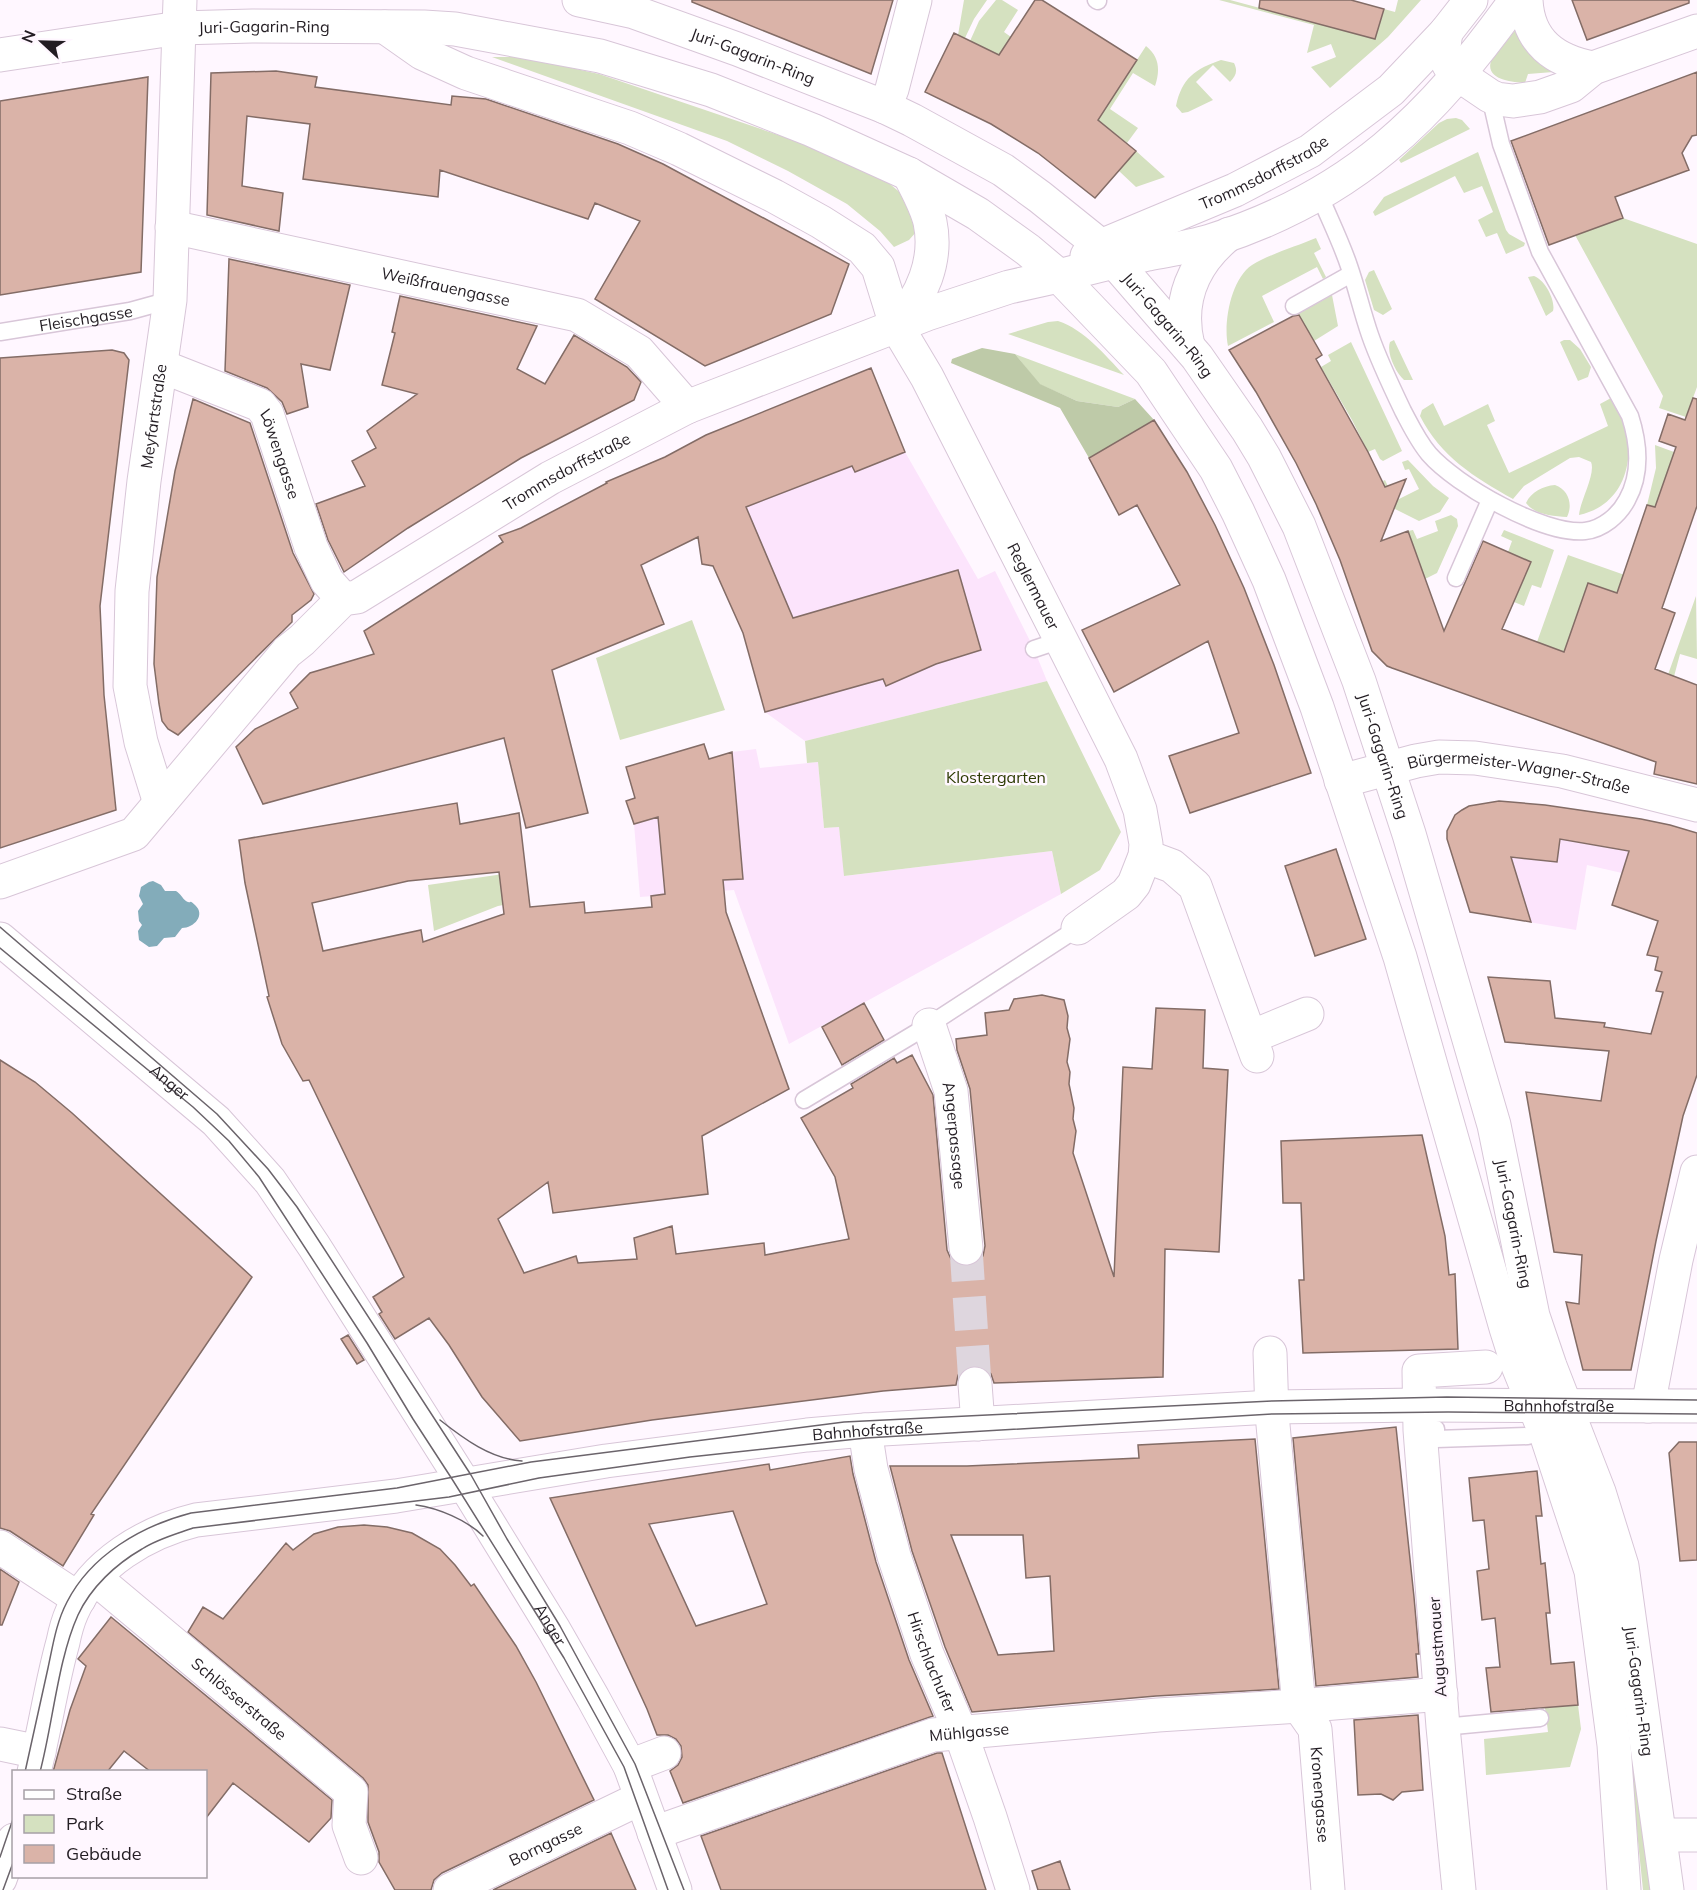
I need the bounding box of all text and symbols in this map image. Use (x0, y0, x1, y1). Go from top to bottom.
north arrow (12, 12, 72, 72)
street label: Juri-Gagarin-Ring (198, 16, 330, 37)
street label: Juri-Gagarin-Ring (688, 23, 818, 89)
text: N (17, 27, 40, 46)
street label: Trommsdorffstraße (1196, 131, 1332, 214)
street label: Weißfrauengasse (379, 263, 512, 310)
street label: Juri-Gagarin-Ring (1118, 268, 1218, 381)
street label: Fleischgasse (38, 301, 134, 336)
street label: Meyfartstraße (136, 363, 171, 470)
street label: Löwengasse (256, 404, 304, 502)
street label: Trommsdorffstraße (499, 428, 634, 515)
street label: Reglermauer (1003, 539, 1064, 633)
street label: Juri-Gagarin-Ring (1354, 690, 1413, 821)
street label: Bürgermeister-Wagner-Straße (1405, 747, 1633, 798)
park label: Klostergarten (946, 767, 1046, 787)
street label: Anger (146, 1060, 194, 1104)
street label: Angerpassage (938, 1079, 970, 1190)
street label: Juri-Gagarin-Ring (1491, 1157, 1537, 1290)
street label: Bahnhofstraße (1503, 1395, 1614, 1416)
street label: Bahnhofstraße (812, 1417, 923, 1445)
street label: Augustmauer (1423, 1596, 1450, 1698)
street label: Anger (530, 1600, 571, 1649)
street label: Hirschlachufer (903, 1609, 961, 1716)
street label: Juri-Gagarin-Ring (1620, 1625, 1658, 1757)
street label: Schlösserstraße (187, 1653, 291, 1744)
street label: Mühlgasse (928, 1718, 1010, 1745)
street label: Kronengasse (1306, 1746, 1334, 1843)
legend (12, 1770, 207, 1878)
text: Straße (66, 1782, 122, 1805)
text: Park (66, 1812, 105, 1835)
street label: Borngasse (506, 1818, 585, 1870)
text: Gebäude (66, 1842, 142, 1865)

